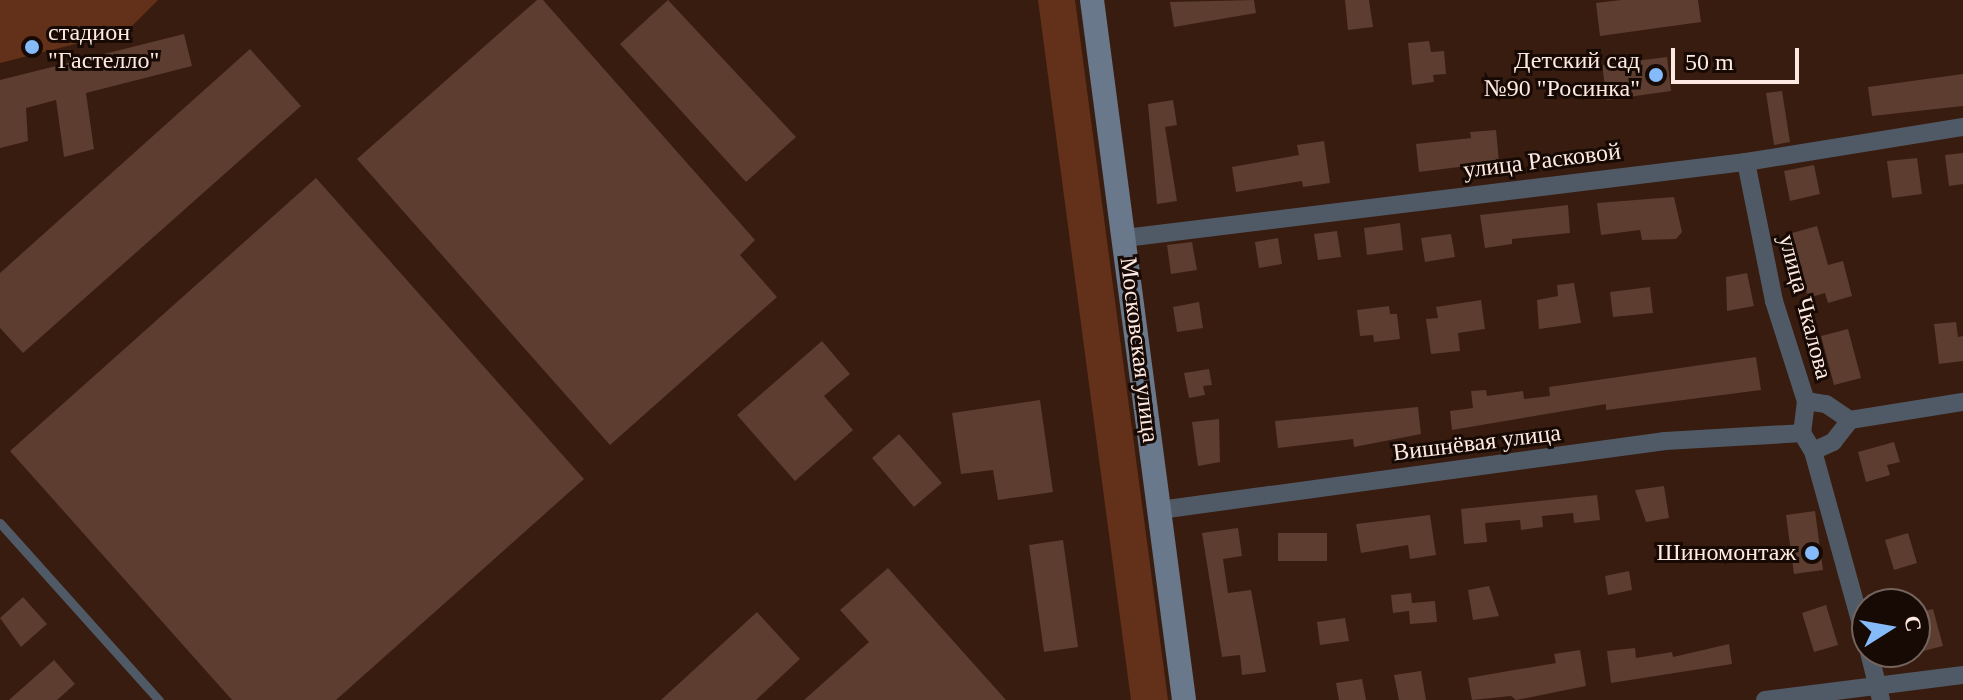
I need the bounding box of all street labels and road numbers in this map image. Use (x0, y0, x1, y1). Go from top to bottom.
street label: улица Расковой (1462, 137, 1622, 185)
street label: улица Чкалова (1772, 231, 1838, 383)
street label: Московская улица (1113, 256, 1165, 444)
street label: Вишнёвая улица (1391, 418, 1563, 468)

